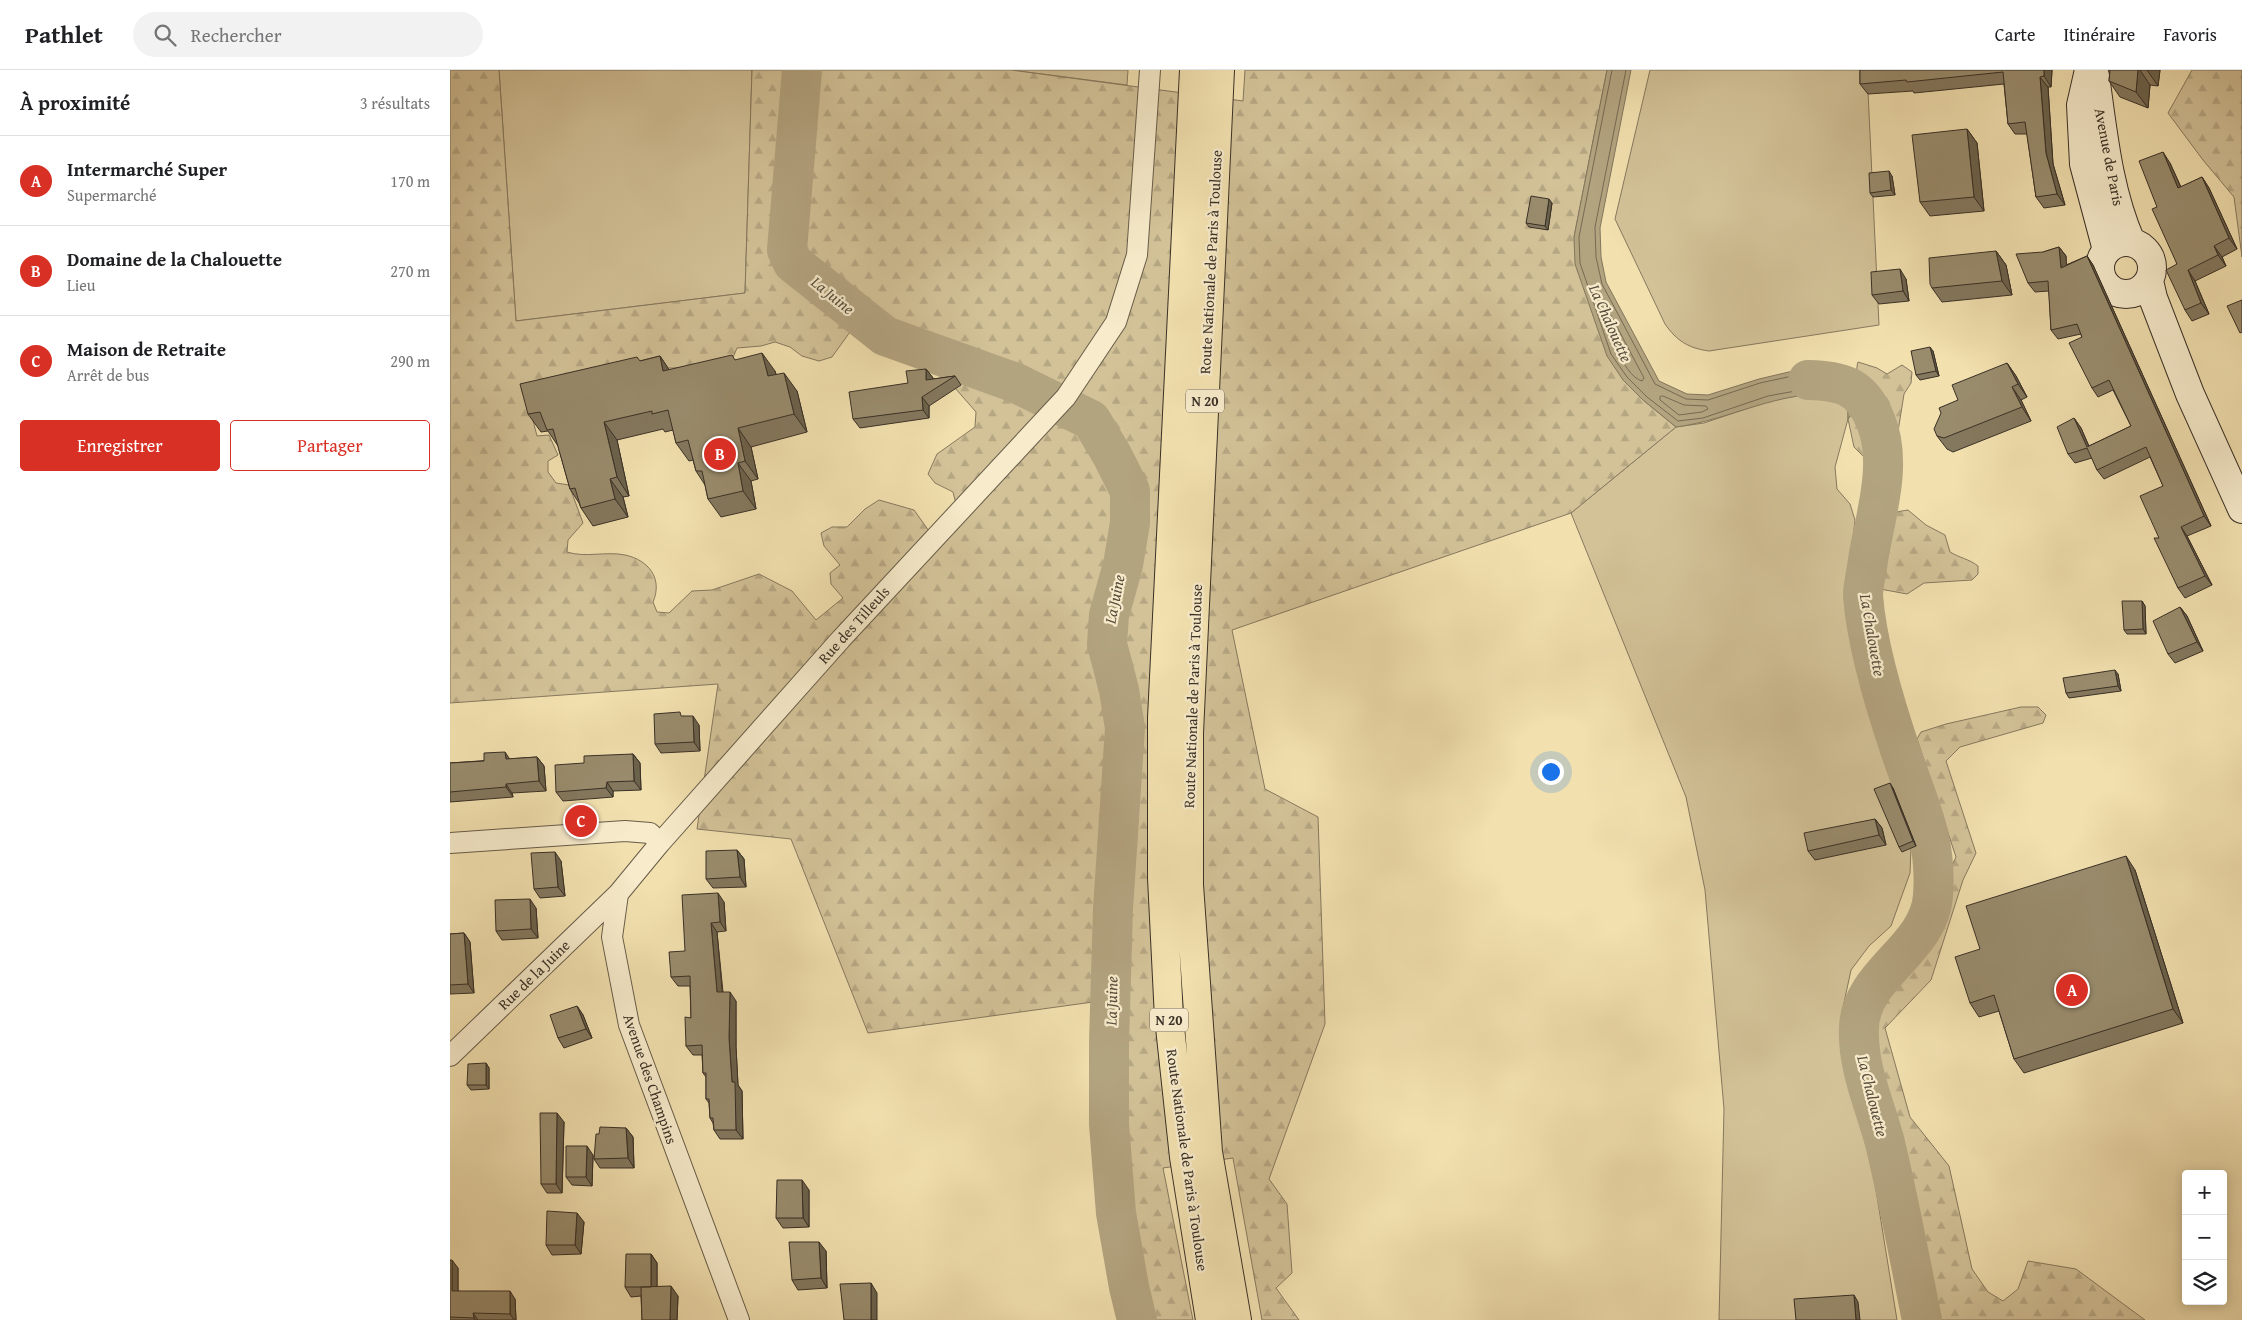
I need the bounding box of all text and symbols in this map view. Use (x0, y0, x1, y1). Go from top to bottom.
search box (133, 12, 483, 57)
text: Pathlet (25, 17, 103, 52)
icon: search (151, 21, 179, 49)
text: Rechercher (191, 21, 282, 49)
text: Carte (1995, 21, 2035, 48)
text: Itinéraire (2063, 21, 2135, 48)
text: Favoris (2163, 21, 2217, 48)
text: À proximité (20, 87, 130, 118)
text: 3 résultats (360, 91, 430, 115)
street label: Avenue de Paris (2090, 106, 2129, 208)
street label: Route Nationale de Paris à Toulouse (1194, 149, 1227, 375)
text: Intermarché Super (67, 155, 227, 183)
text: A (31, 169, 41, 193)
text: 170 m (390, 169, 430, 193)
text: Supermarché (67, 183, 157, 207)
text: Domaine de la Chalouette (67, 245, 282, 273)
text: B (31, 259, 41, 283)
text: 270 m (390, 259, 430, 283)
water label: La Juine (805, 269, 860, 320)
text: Lieu (67, 273, 95, 297)
water label: La Chalouette (1583, 279, 1639, 366)
text: Maison de Retraite (67, 335, 226, 363)
text: C (31, 349, 41, 373)
text: 290 m (390, 349, 430, 373)
text: Arrêt de bus (67, 363, 149, 387)
road number: N 20 (1186, 390, 1224, 412)
button: Enregistrer (20, 420, 220, 471)
button: Partager (230, 420, 430, 471)
pin: B (704, 435, 736, 473)
water label: La Juine (1097, 572, 1131, 627)
street label: Rue des Tilleuls (813, 581, 894, 668)
street label: Route Nationale de Paris à Toulouse (1178, 584, 1207, 808)
water label: La Chalouette (1854, 591, 1892, 679)
your location (1538, 759, 1564, 785)
pin: C (565, 802, 597, 840)
street label: Rue de la Juine (493, 935, 574, 1014)
pin: A (2056, 971, 2088, 1009)
water label: La Juine (1099, 976, 1123, 1027)
road number: N 20 (1150, 1008, 1188, 1032)
street label: Avenue des Champins (618, 1011, 683, 1147)
street label: Route Nationale de Paris à Toulouse (1161, 1047, 1213, 1272)
water label: La Chalouette (1851, 1052, 1895, 1140)
map controls (2182, 1170, 2227, 1305)
button: + (2182, 1170, 2227, 1215)
button: − (2182, 1215, 2227, 1260)
button: layers (2182, 1260, 2227, 1305)

